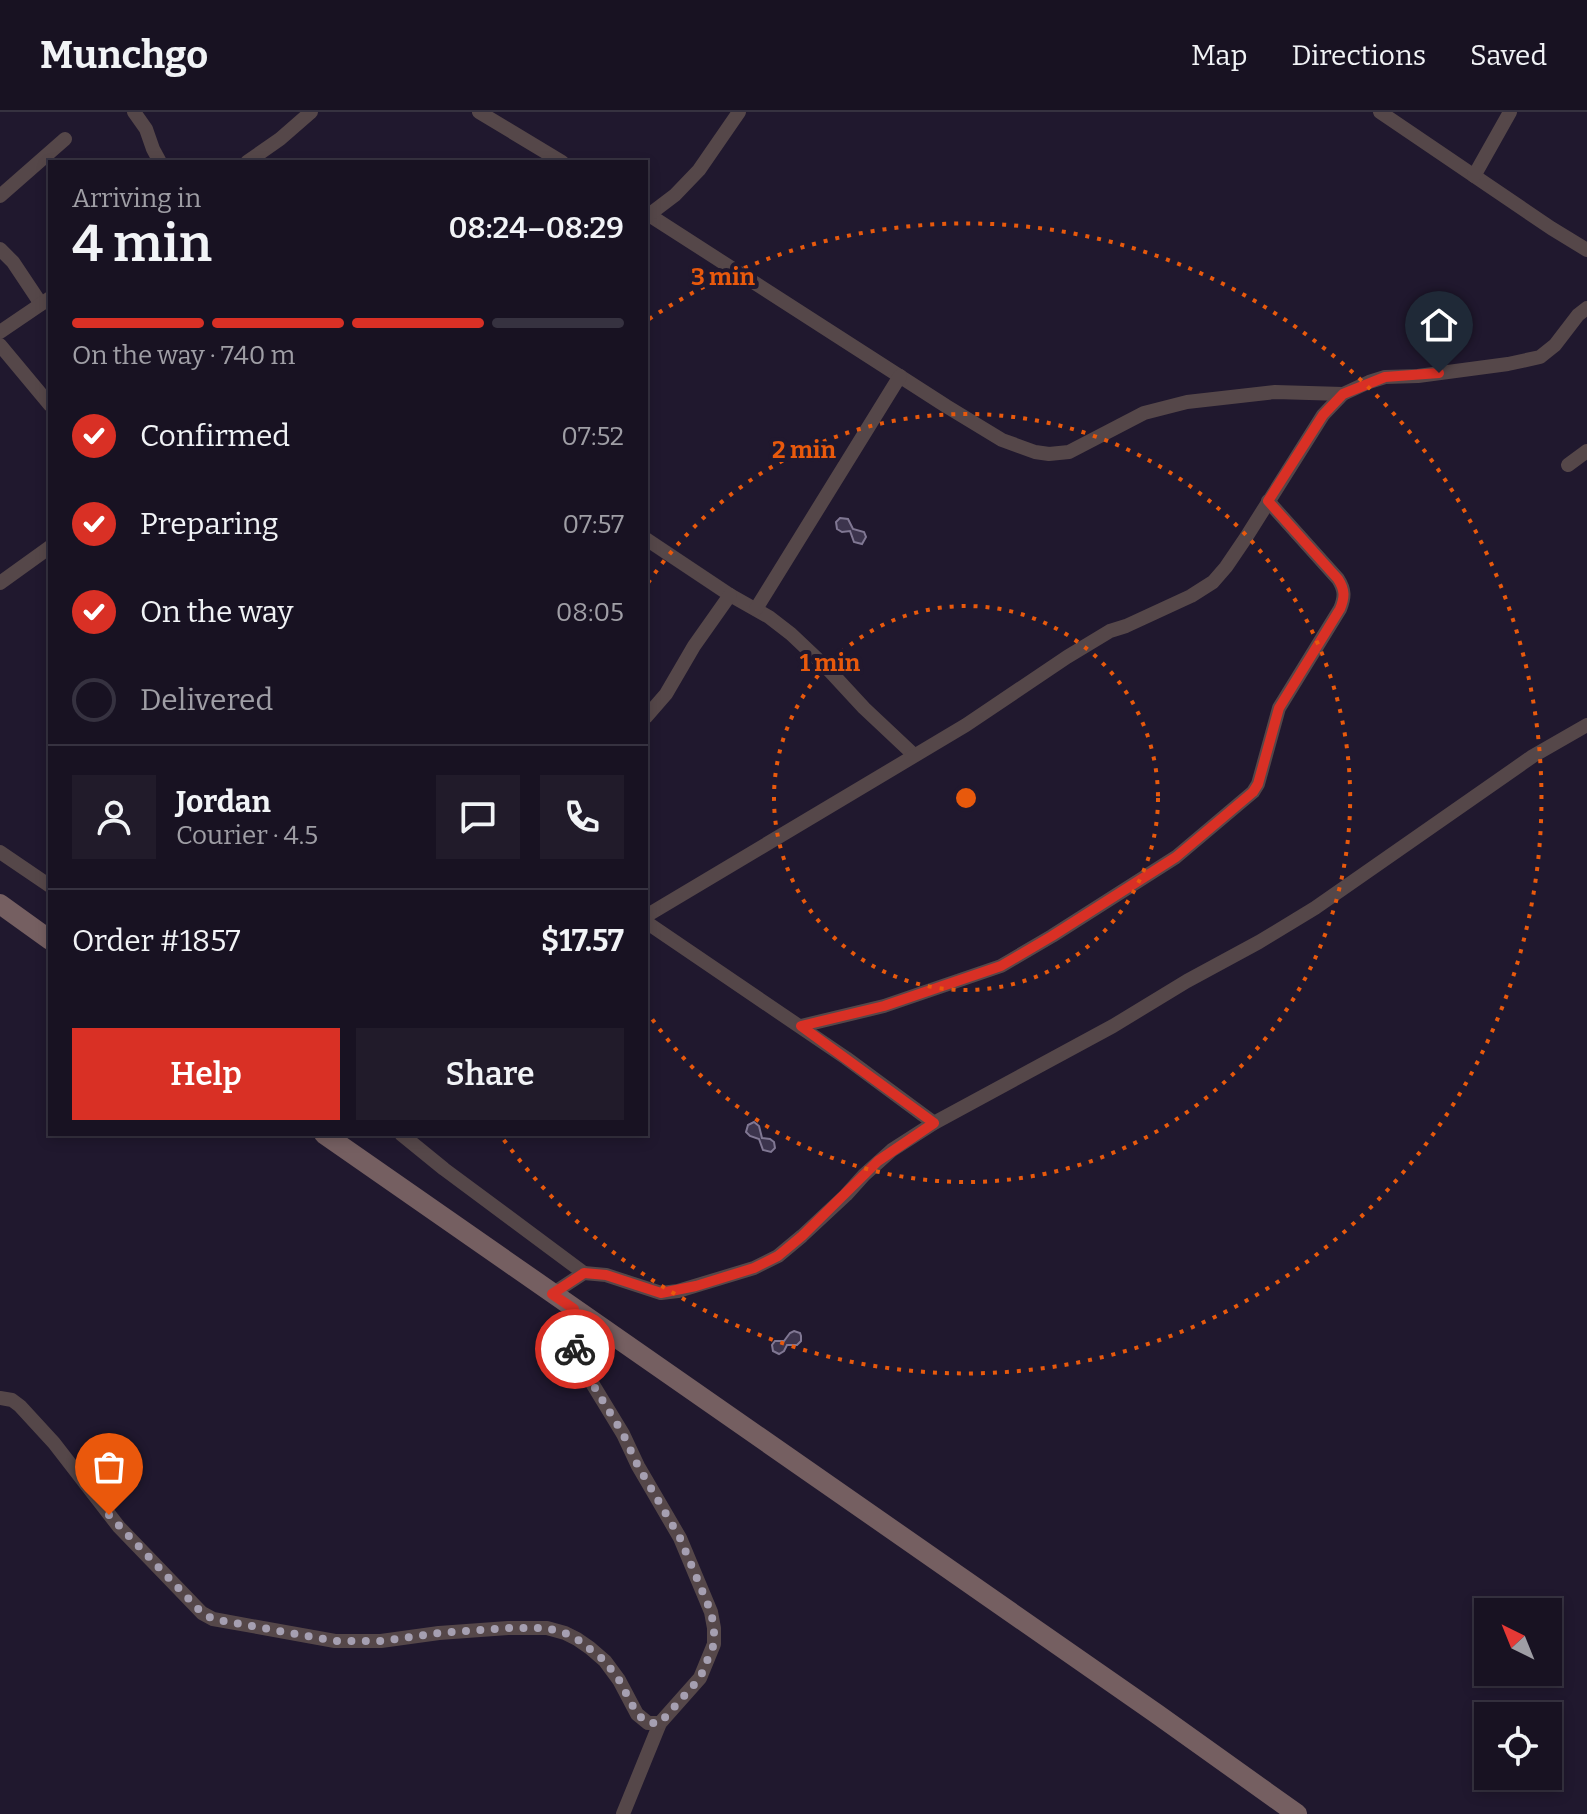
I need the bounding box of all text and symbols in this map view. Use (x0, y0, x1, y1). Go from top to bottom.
text: Munchgo (40, 32, 208, 78)
text: Map (1191, 39, 1247, 72)
text: Directions (1291, 39, 1426, 72)
text: Saved (1470, 39, 1547, 72)
text: Arriving in (72, 183, 201, 214)
text: 08:24–08:29 (448, 210, 624, 246)
text: 4 min (72, 212, 212, 275)
text: 3 min (691, 263, 756, 291)
pin (1405, 291, 1473, 373)
icon: home (1417, 303, 1461, 347)
text: On the way · 740 m (72, 340, 295, 371)
icon: check (72, 414, 116, 458)
text: Confirmed (140, 418, 290, 454)
text: 07:52 (561, 421, 624, 452)
text: 2 min (772, 436, 836, 464)
icon: check (72, 502, 116, 546)
text: Preparing (140, 506, 278, 542)
text: 07:57 (562, 509, 624, 540)
icon: check (72, 590, 116, 634)
text: On the way (140, 594, 293, 630)
text: 08:05 (556, 597, 624, 628)
text: 1 min (800, 649, 861, 677)
text: Delivered (140, 682, 273, 718)
button: person (72, 775, 156, 859)
button: chat (436, 775, 520, 859)
button: phone (540, 775, 624, 859)
text: Jordan (176, 784, 271, 820)
centre of rings (952, 784, 980, 812)
text: Courier · 4.5 (176, 820, 318, 851)
text: Order #1857 (72, 923, 241, 959)
text: $17.57 (541, 923, 624, 959)
button: Help (72, 1028, 340, 1120)
button: Share (356, 1028, 624, 1120)
courier (535, 1309, 615, 1389)
icon: bike (553, 1327, 597, 1371)
pin (75, 1433, 143, 1515)
icon: bag (87, 1445, 131, 1489)
north arrow (1474, 1598, 1562, 1686)
map controls (1474, 1598, 1562, 1790)
button: locate (1474, 1702, 1562, 1790)

